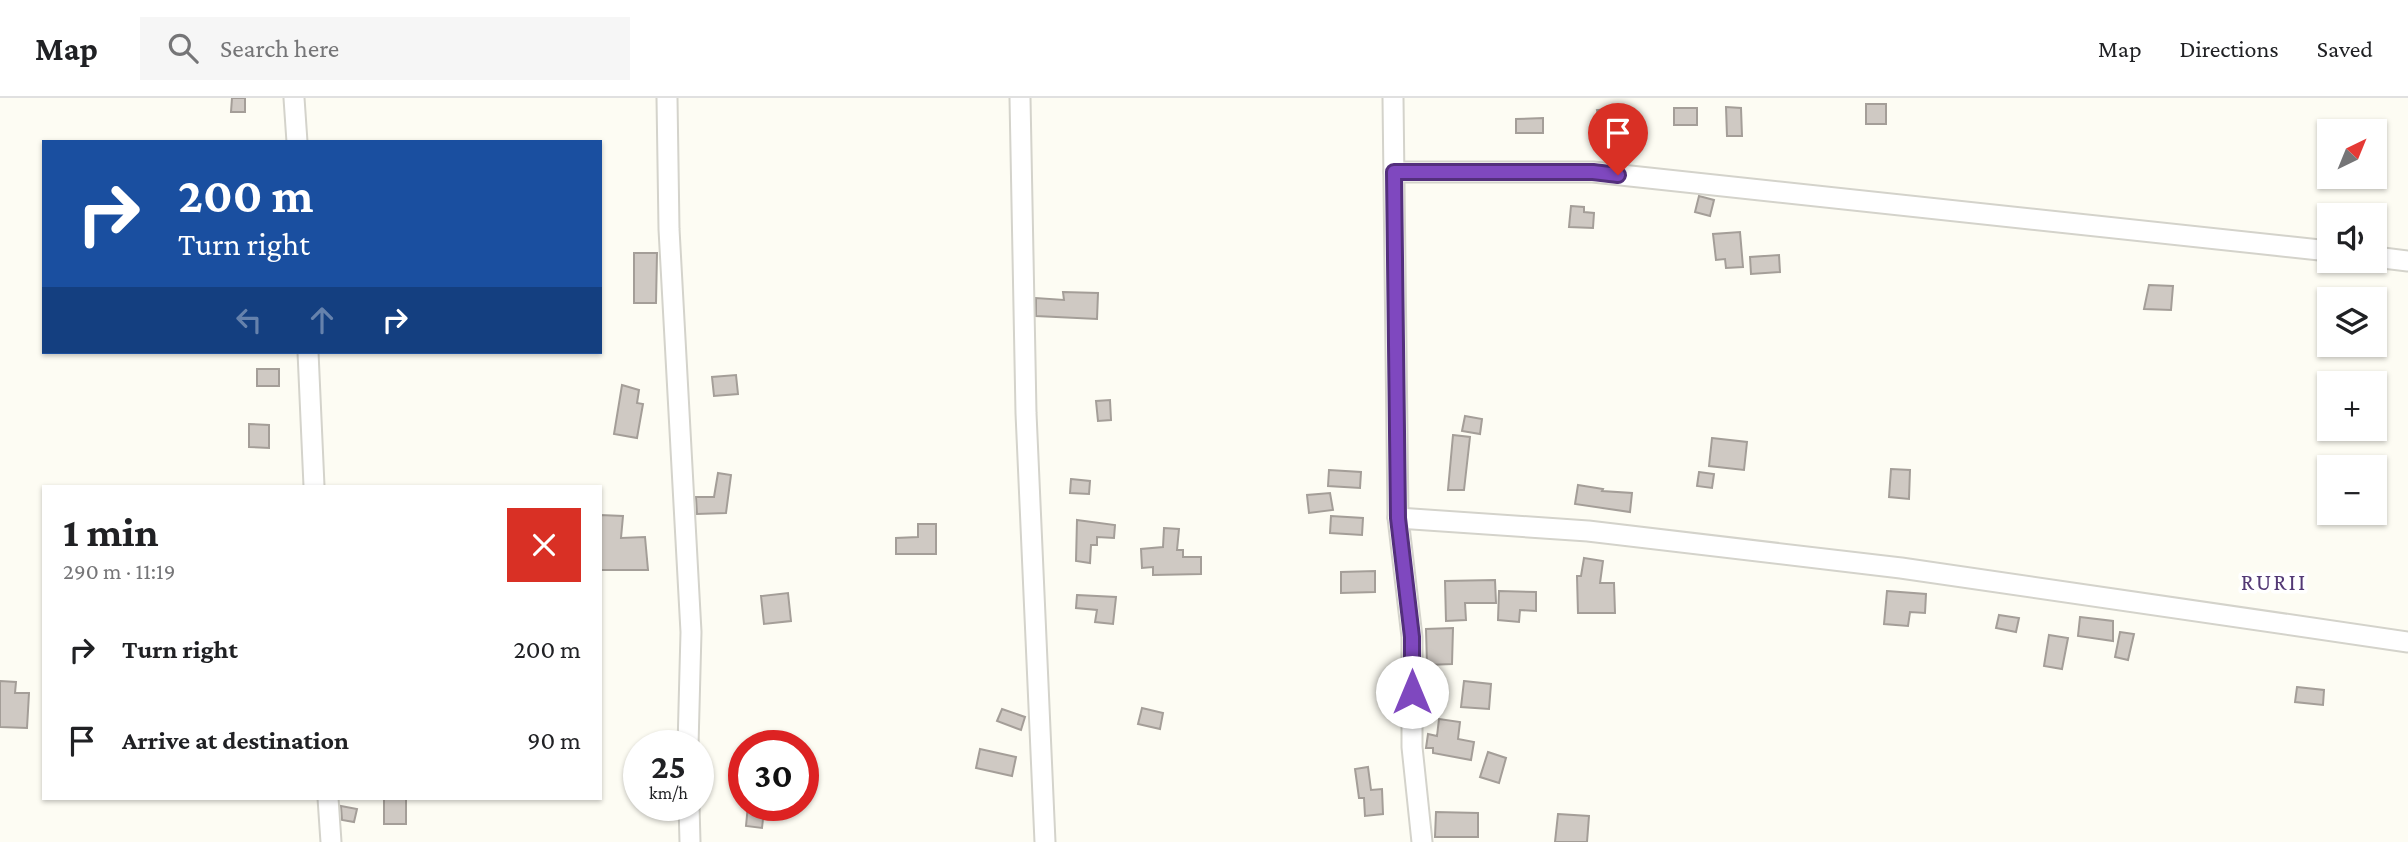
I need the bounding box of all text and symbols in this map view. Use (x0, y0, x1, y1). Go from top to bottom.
search box (140, 17, 630, 80)
icon: search (164, 29, 202, 67)
text: Map (35, 30, 98, 67)
text: Search here (220, 34, 339, 63)
text: Map (2098, 35, 2142, 62)
text: Directions (2180, 35, 2279, 62)
text: Saved (2317, 35, 2373, 62)
pin (1588, 103, 1648, 175)
icon: arrive (1599, 114, 1637, 152)
north arrow (2317, 119, 2387, 189)
map controls (2317, 119, 2387, 525)
icon: right (63, 168, 154, 259)
text: 200 m (178, 168, 313, 223)
button: sound (2317, 203, 2387, 273)
text: Turn right (178, 226, 310, 262)
button: layers (2317, 287, 2387, 357)
icon: left (230, 301, 268, 339)
icon: ahead (303, 301, 341, 339)
icon: right (376, 301, 414, 339)
button: + (2317, 371, 2387, 441)
button: − (2317, 455, 2387, 525)
text: 1 min (63, 508, 159, 555)
button: close (507, 508, 581, 582)
text: 290 m · 11:19 (63, 558, 175, 584)
district label: RURII (2241, 568, 2307, 595)
icon: right (63, 631, 101, 669)
text: Turn right (122, 635, 238, 664)
text: 200 m (513, 635, 581, 664)
position arrow (1375, 655, 1449, 729)
icon: arrive (63, 722, 101, 760)
text: Arrive at destination (122, 726, 349, 755)
text: 90 m (527, 726, 581, 755)
speed limit sign: 30 (728, 730, 819, 821)
text: 25 (651, 747, 686, 786)
text: km/h (649, 783, 688, 803)

